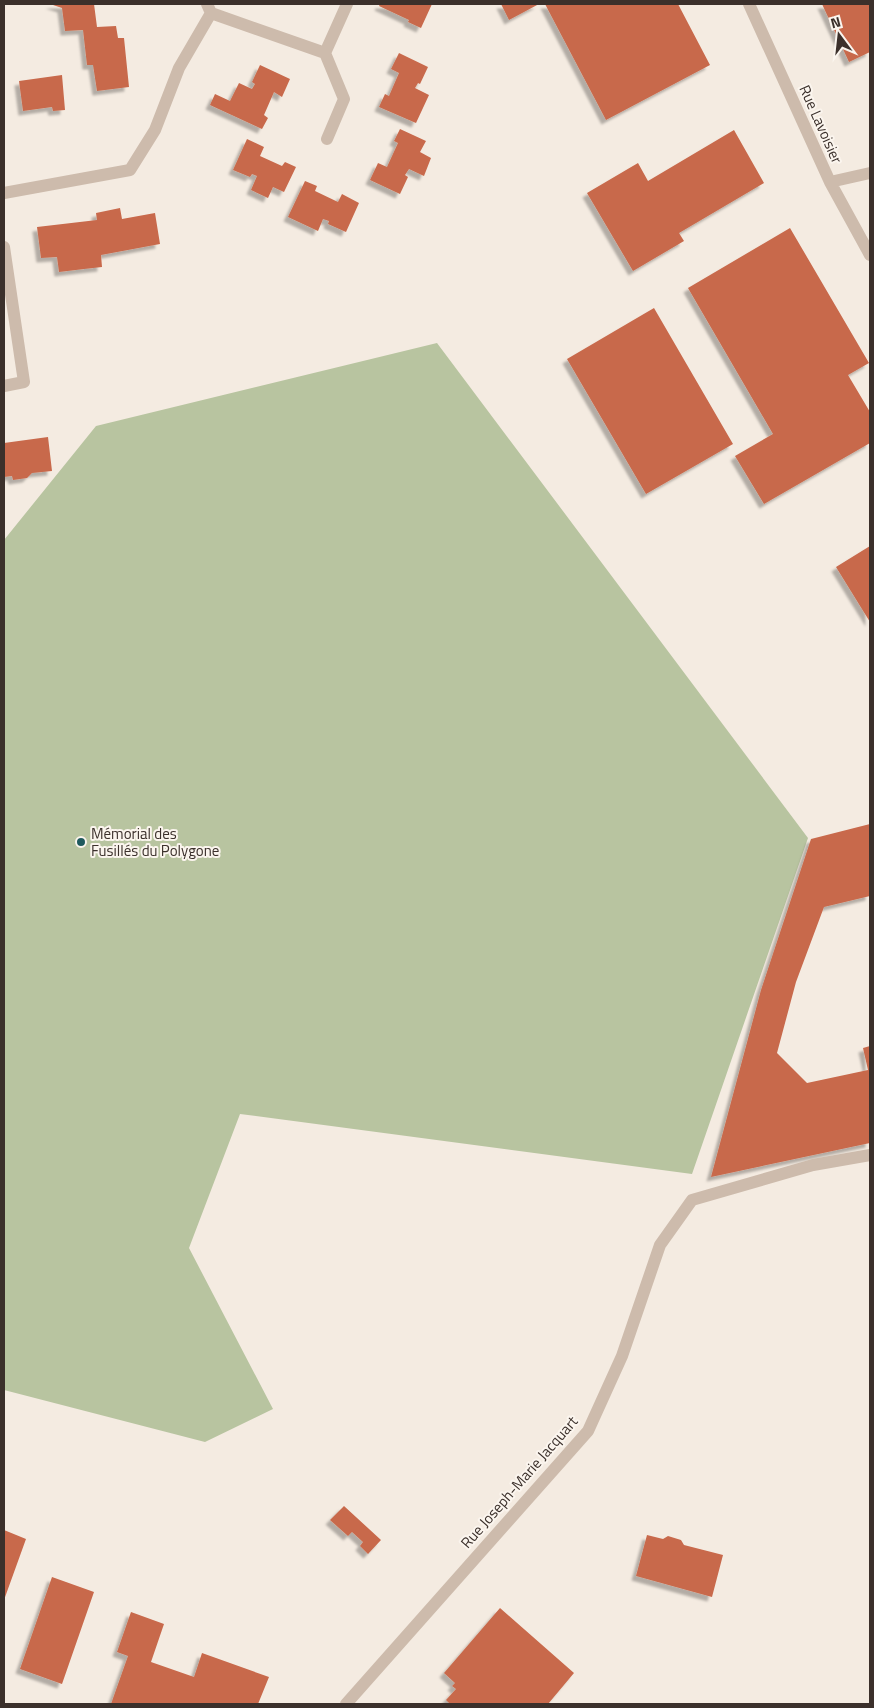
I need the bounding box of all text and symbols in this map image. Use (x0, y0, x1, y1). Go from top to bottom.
north arrow (814, 10, 864, 60)
text: N (828, 11, 843, 33)
street label: Rue Lavoisier (793, 81, 849, 167)
place label: Mémorial des Fusillés du Polygone (91, 822, 219, 862)
marker: Mémorial des Fusillés du Polygone (75, 836, 87, 848)
street label: Rue Joseph-Marie Jacquart (455, 1410, 584, 1553)

